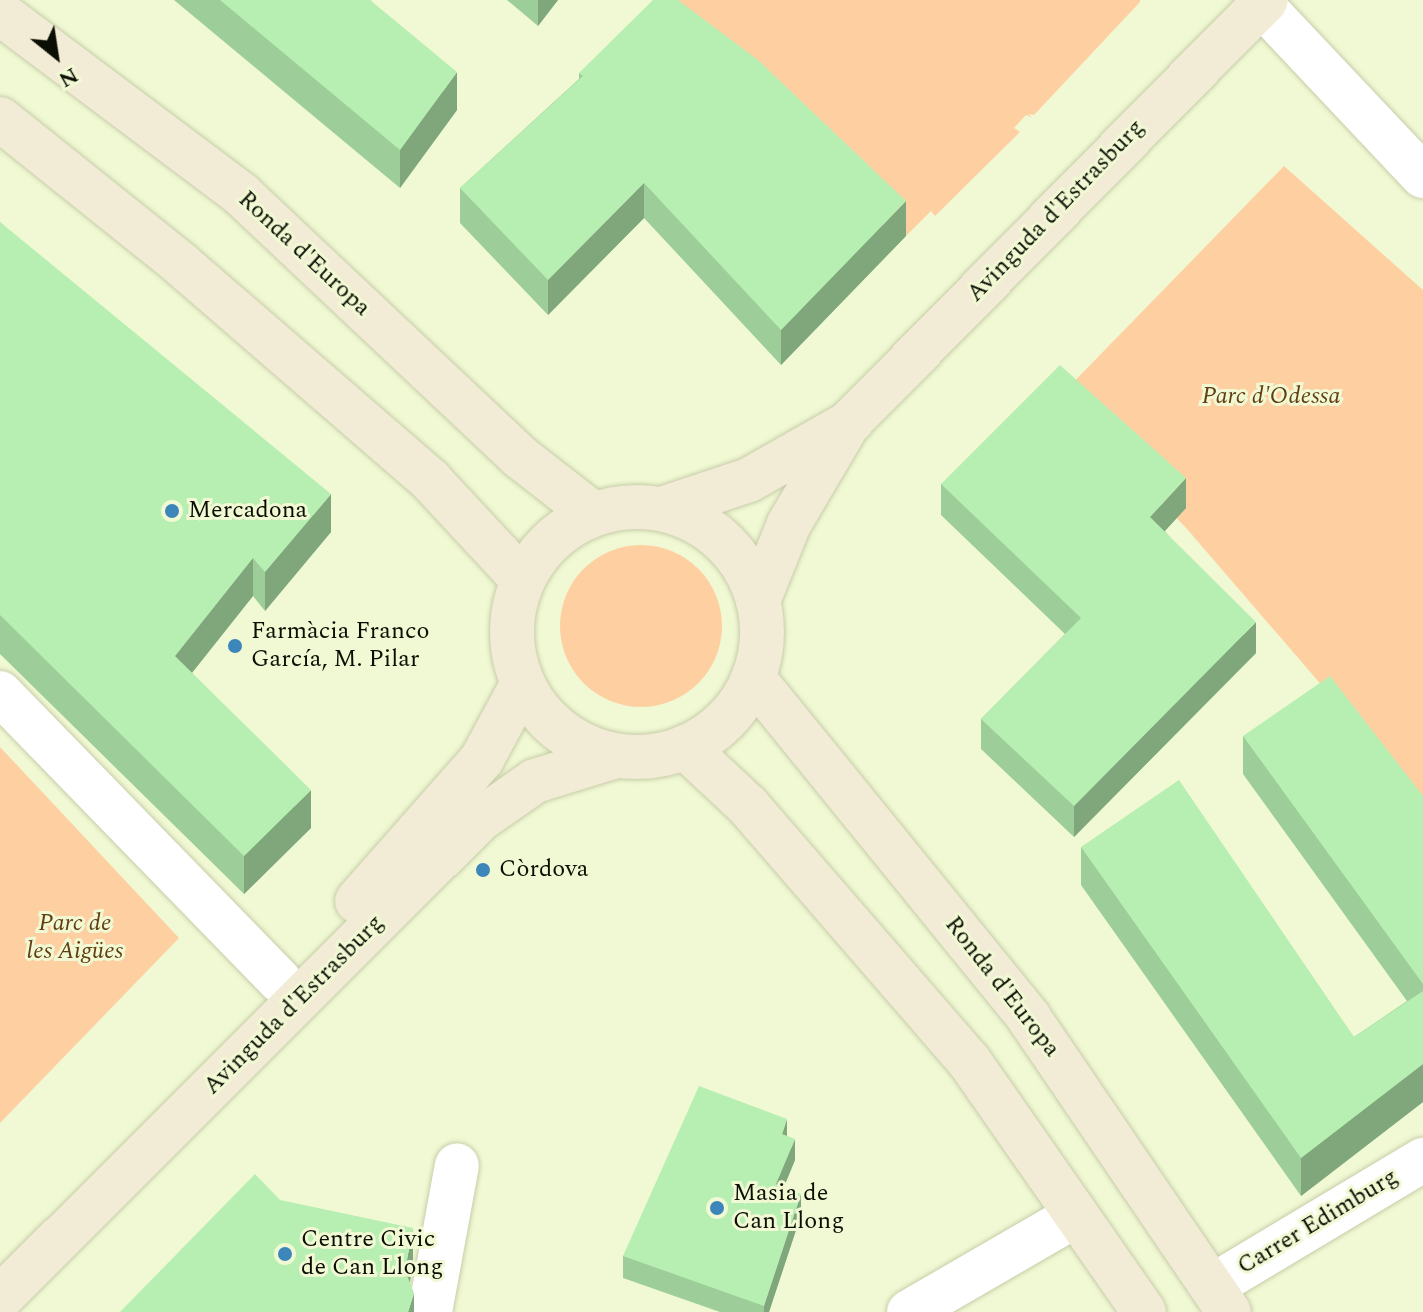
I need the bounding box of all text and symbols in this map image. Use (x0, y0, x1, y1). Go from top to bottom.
north arrow (16, 16, 96, 96)
text: N (52, 58, 84, 96)
street label: Avinguda d'Estrasburg (961, 114, 1151, 308)
street label: Ronda d'Europa (232, 185, 376, 323)
park label: Parc d'Odessa (1202, 383, 1340, 411)
place label: Mercadona (188, 497, 307, 525)
marker: Mercadona (163, 502, 181, 520)
place label: Farmàcia Franco García, M. Pilar (251, 618, 429, 674)
marker: Farmàcia Franco García, M. Pilar (226, 637, 244, 655)
place label: Còrdova (499, 856, 589, 884)
marker: Còrdova (474, 861, 492, 879)
street label: Avinguda d'Estrasburg (198, 909, 390, 1101)
park label: Parc de les Aigües (27, 910, 123, 966)
street label: Ronda d'Europa (938, 911, 1066, 1063)
street label: Carrer Edimburg (1233, 1163, 1403, 1281)
place label: Masia de Can Llong (733, 1180, 844, 1236)
marker: Masia de Can Llong (708, 1199, 726, 1217)
place label: Centre Civic de Can Llong (301, 1226, 443, 1282)
marker: Centre Civic de Can Llong (276, 1245, 294, 1263)

